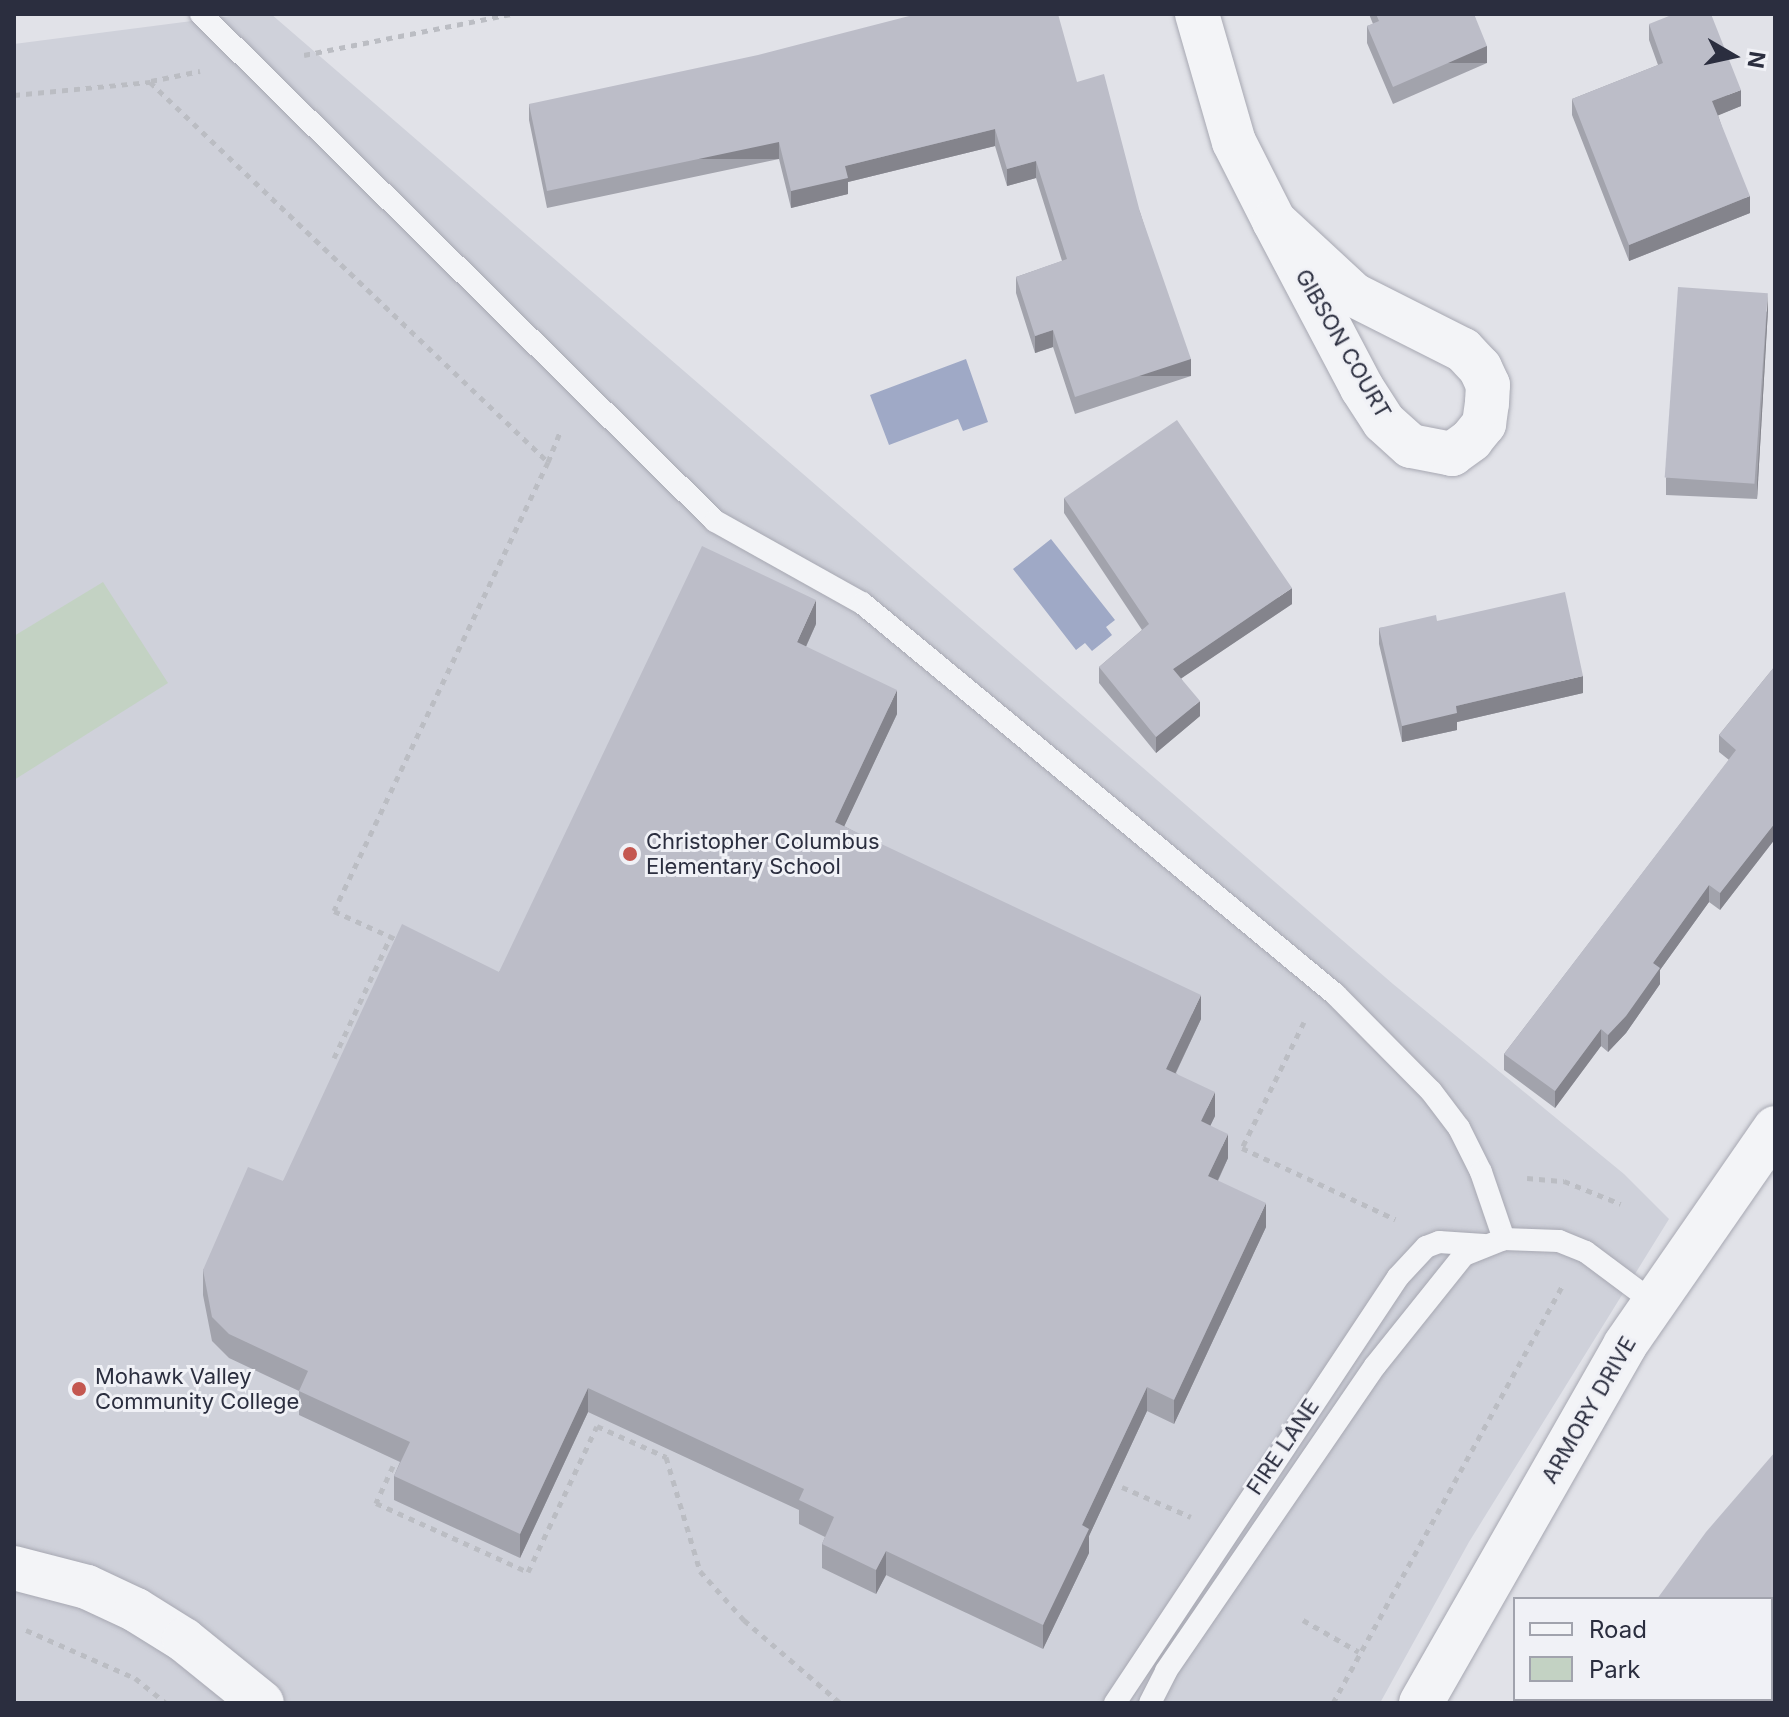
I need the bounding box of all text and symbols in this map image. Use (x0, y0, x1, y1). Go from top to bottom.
north arrow (1693, 16, 1773, 96)
text: N (1743, 49, 1771, 70)
street label: GIBSON COURT (1290, 265, 1396, 423)
place label: Christopher Columbus Elementary School (646, 828, 880, 880)
marker: Christopher Columbus Elementary School (621, 845, 639, 863)
street label: ARMORY DRIVE (1536, 1332, 1642, 1488)
place label: Mohawk Valley Community College (95, 1363, 299, 1414)
marker: Mohawk Valley Community College (70, 1380, 88, 1398)
street label: FIRE LANE (1241, 1394, 1325, 1500)
legend (1513, 1597, 1773, 1701)
text: Road (1589, 1615, 1647, 1644)
text: Park (1589, 1655, 1640, 1684)

